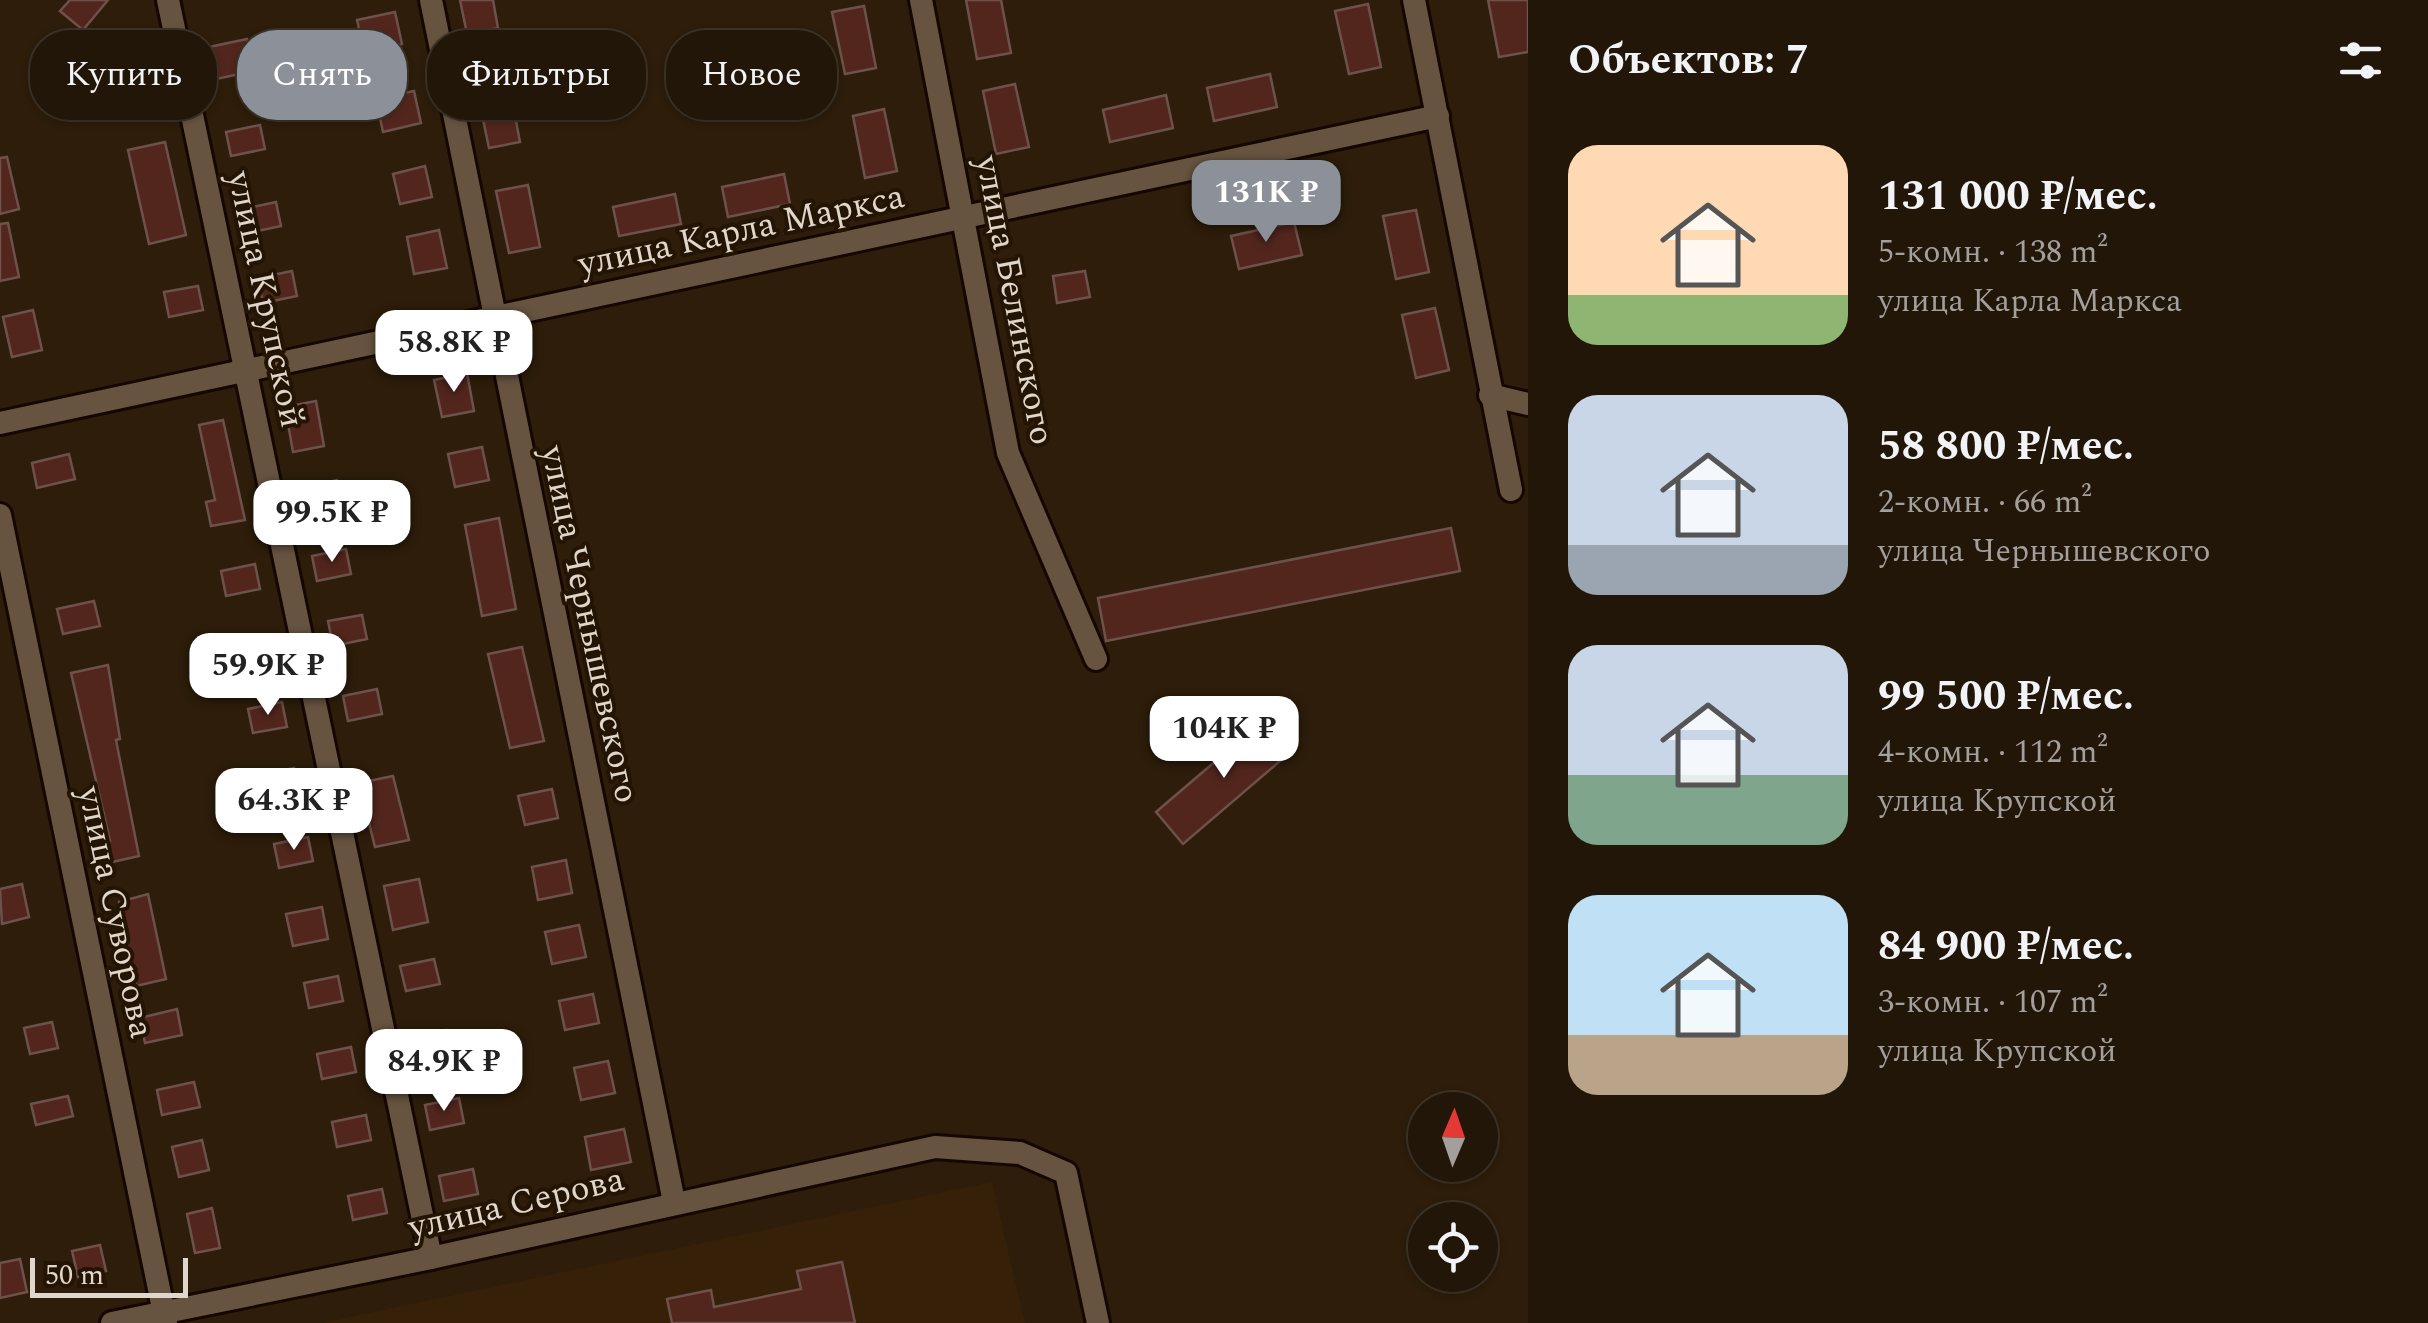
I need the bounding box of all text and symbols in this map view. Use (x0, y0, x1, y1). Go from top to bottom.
text: Объектов: 7 (1568, 29, 1809, 92)
chip: Купить (30, 30, 217, 120)
chip: Снять (237, 30, 407, 120)
chip: Фильтры (427, 30, 646, 120)
chip: Новое (666, 30, 837, 120)
icon: filters (2333, 33, 2388, 88)
street label: улица Белинского (960, 150, 1069, 449)
pin: 131K ₽ (1185, 160, 1347, 245)
street label: улица Крупской (212, 165, 319, 432)
text: 131 000 ₽/мес. (1878, 165, 2158, 228)
text: 131K ₽ (1214, 168, 1318, 217)
street label: улица Карла Маркса (572, 170, 909, 291)
icon: home (1648, 185, 1768, 305)
text: 5-комн. · 138 m² (1878, 228, 2108, 277)
text: улица Карла Маркса (1878, 277, 2182, 326)
pin: 58.8K ₽ (362, 310, 546, 395)
text: 58.8K ₽ (397, 318, 511, 367)
text: 58 800 ₽/мес. (1878, 415, 2134, 478)
icon: home (1648, 435, 1768, 555)
street label: улица Чернышевского (526, 440, 653, 808)
text: 2-комн. · 66 m² (1878, 478, 2092, 527)
pin: 99.5K ₽ (240, 480, 424, 565)
text: 99.5K ₽ (275, 488, 389, 537)
text: улица Чернышевского (1878, 527, 2211, 576)
pin: 59.9K ₽ (176, 633, 360, 718)
text: 59.9K ₽ (211, 641, 325, 690)
text: 99 500 ₽/мес. (1878, 665, 2134, 728)
icon: home (1648, 685, 1768, 805)
pin: 104K ₽ (1143, 696, 1305, 781)
text: 104K ₽ (1172, 704, 1276, 753)
text: 4-комн. · 112 m² (1878, 728, 2108, 777)
pin: 64.3K ₽ (202, 768, 386, 853)
text: 64.3K ₽ (237, 776, 351, 825)
text: улица Крупской (1878, 777, 2116, 826)
street label: улица Суворова (63, 780, 168, 1043)
text: 84 900 ₽/мес. (1878, 915, 2134, 978)
icon: home (1648, 935, 1768, 1055)
text: 3-комн. · 107 m² (1878, 978, 2108, 1027)
text: улица Крупской (1878, 1027, 2116, 1076)
pin: 84.9K ₽ (352, 1029, 536, 1114)
text: 84.9K ₽ (387, 1037, 501, 1086)
north arrow (1408, 1092, 1498, 1182)
map controls (1408, 1092, 1498, 1292)
street label: улица Серова (402, 1153, 629, 1254)
button: locate (1408, 1202, 1498, 1292)
scale bar (30, 1253, 188, 1298)
text: 50 m (45, 1254, 104, 1297)

